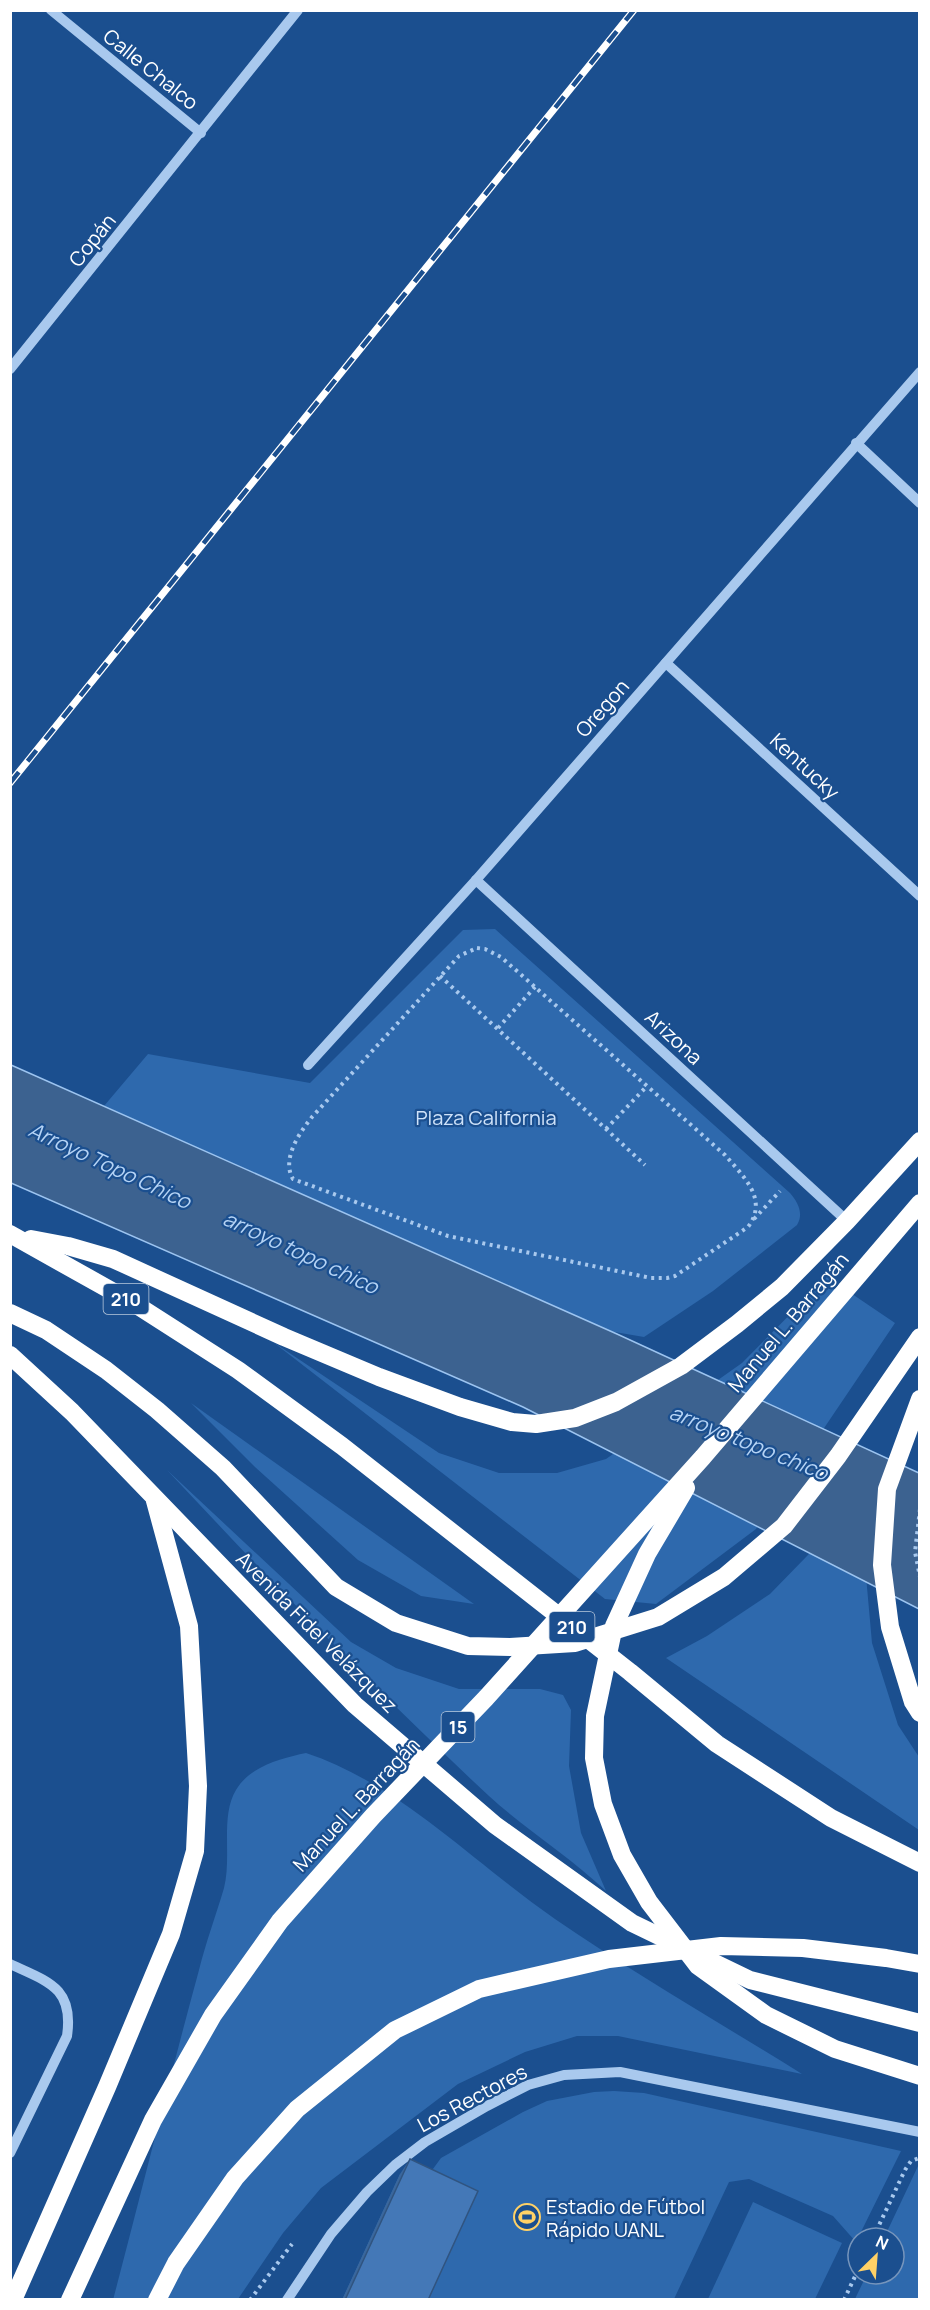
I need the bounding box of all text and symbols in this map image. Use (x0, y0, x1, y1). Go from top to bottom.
street label: Calle Chalco (98, 22, 204, 116)
street label: Copán (62, 208, 122, 272)
street label: Oregon (569, 673, 635, 743)
street label: Kentucky (764, 727, 846, 805)
street label: Arizona (639, 1004, 709, 1070)
park label: Plaza California (415, 1104, 557, 1131)
water label: Arroyo Topo Chico (24, 1115, 197, 1216)
water label: arroyo topo chico (219, 1204, 385, 1301)
street label: Manuel L. Barragán (722, 1246, 854, 1398)
road number: 210 (104, 1284, 148, 1314)
water label: arroyo topo chico (666, 1398, 834, 1487)
street label: Avenida Fidel Velázquez (230, 1545, 404, 1719)
road number: 210 (550, 1612, 594, 1642)
road number: 15 (442, 1712, 474, 1742)
street label: Manuel L. Barragán (287, 1731, 425, 1877)
street label: Los Rectores (412, 2058, 532, 2138)
place label: Estadio de Fútbol Rápido UANL (546, 2193, 705, 2243)
sports icon: Estadio de Fútbol Rápido UANL (512, 2202, 542, 2232)
north arrow (846, 2226, 906, 2286)
text: N (872, 2230, 892, 2255)

